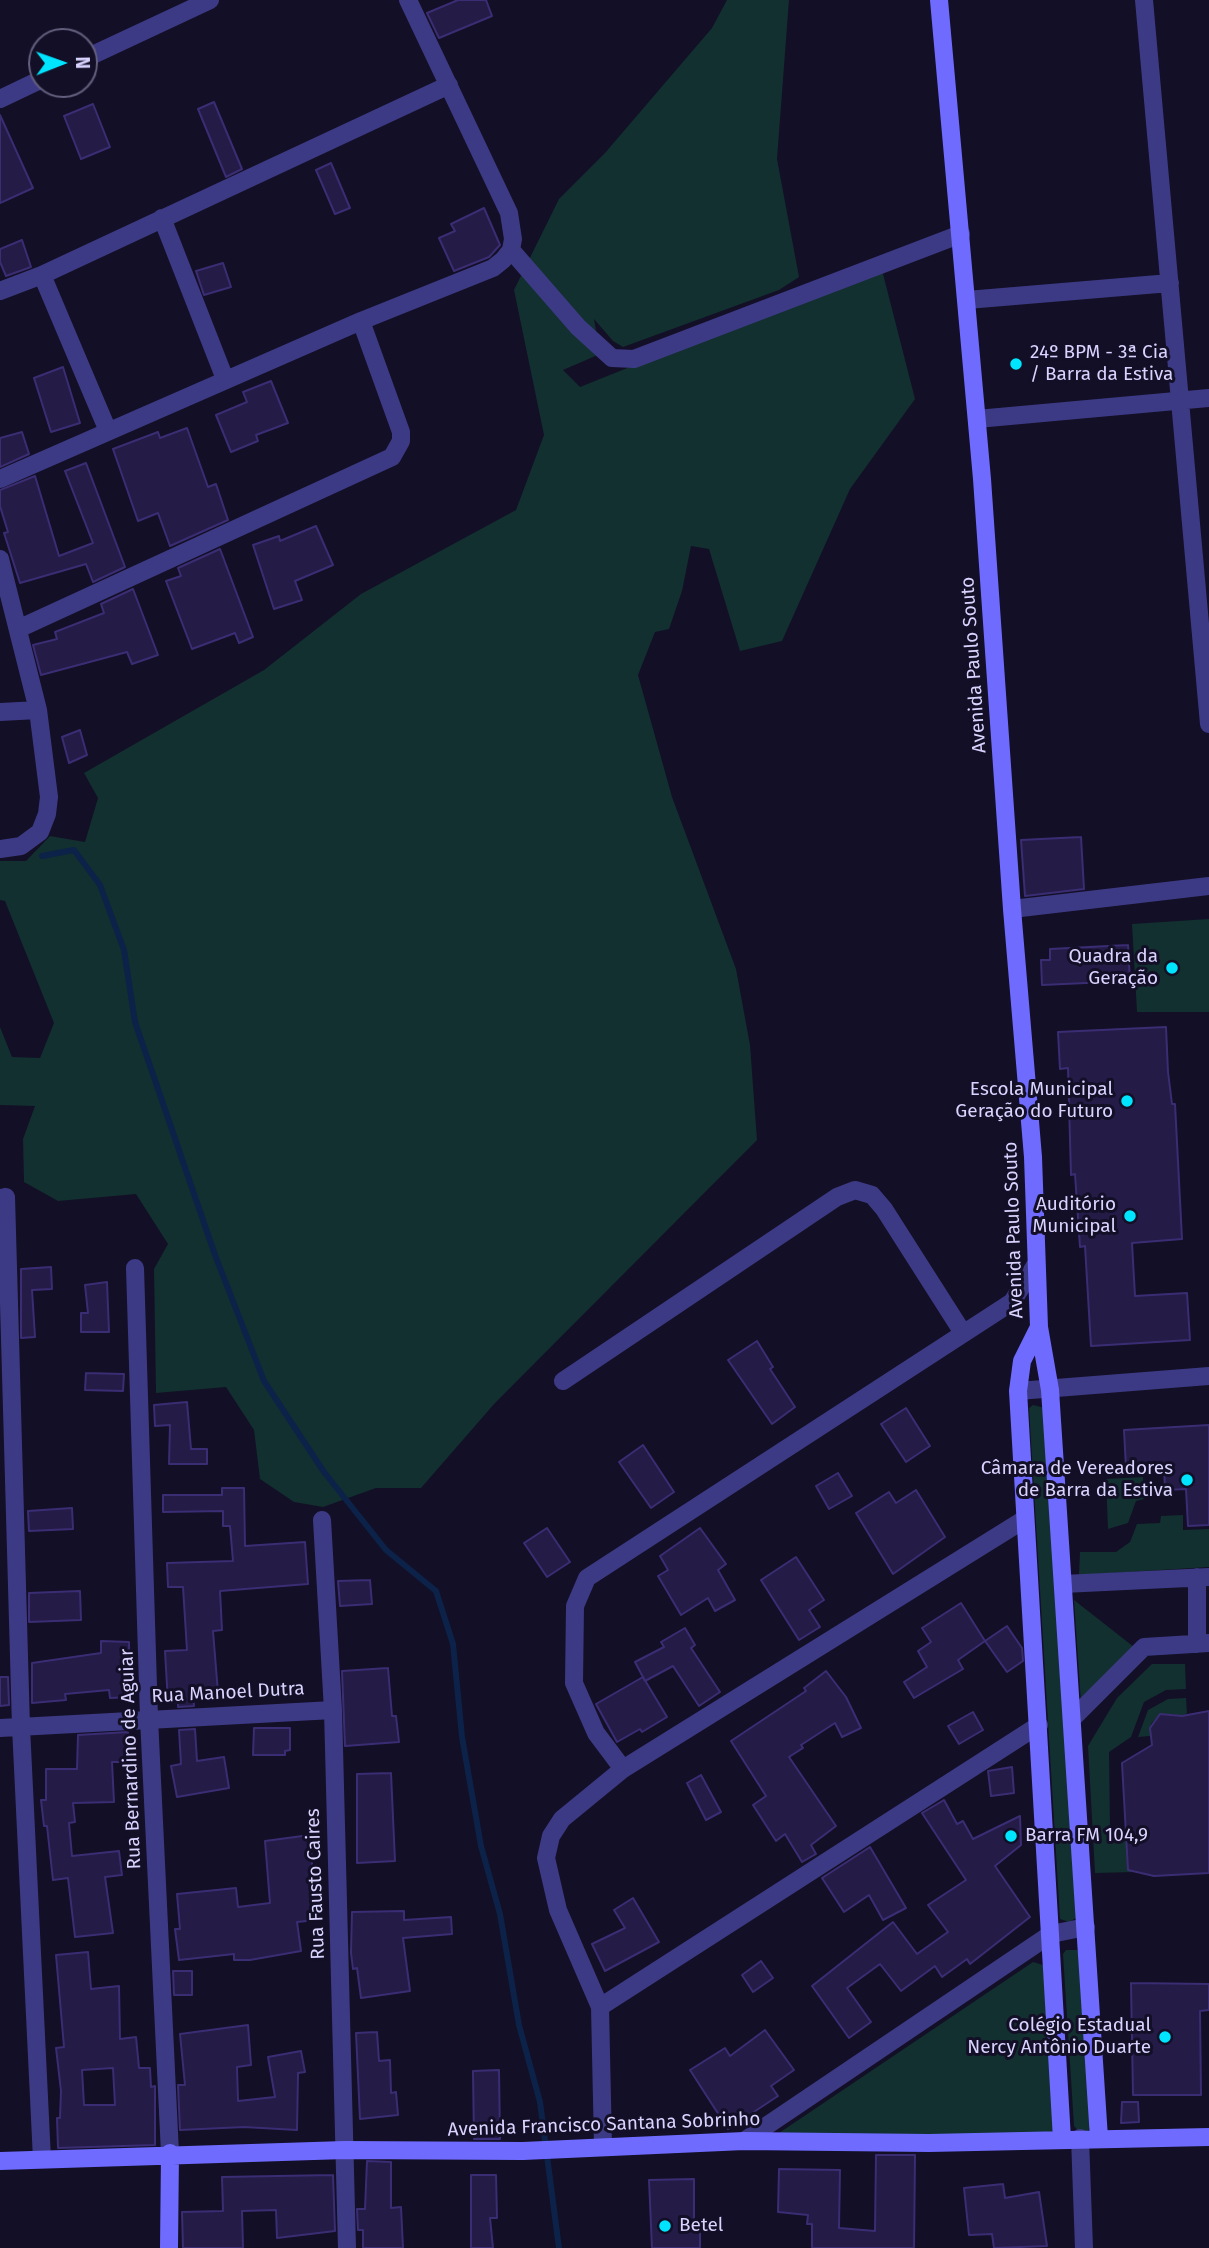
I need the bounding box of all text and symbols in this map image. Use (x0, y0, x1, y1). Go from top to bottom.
north arrow (28, 28, 98, 98)
text: N (71, 56, 94, 69)
place label: 24º BPM - 3ª Cia / Barra da Estiva (1030, 342, 1173, 386)
marker: 24º BPM - 3ª Cia / Barra da Estiva (1008, 356, 1024, 372)
street label: Avenida Paulo Souto (956, 576, 992, 754)
place label: Quadra da Geração (1068, 946, 1158, 990)
marker: Quadra da Geração (1164, 960, 1180, 976)
place label: Escola Municipal Geração do Futuro (955, 1079, 1113, 1123)
marker: Escola Municipal Geração do Futuro (1119, 1093, 1135, 1109)
street label: Avenida Paulo Souto (1000, 1141, 1028, 1319)
place label: Auditório Municipal (1032, 1194, 1116, 1238)
marker: Auditório Municipal (1122, 1208, 1138, 1224)
place label: Câmara de Vereadores de Barra da Estiva (981, 1458, 1173, 1502)
marker: Câmara de Vereadores de Barra da Estiva (1179, 1472, 1195, 1488)
street label: Rua Bernardino de Aguiar (116, 1648, 146, 1870)
street label: Rua Manoel Dutra (151, 1678, 305, 1708)
street label: Rua Fausto Caires (302, 1808, 330, 1960)
place label: Barra FM 104,9 (1025, 1825, 1148, 1847)
marker: Barra FM 104,9 (1003, 1828, 1019, 1844)
place label: Colégio Estadual Nercy Antônio Duarte (967, 2015, 1151, 2059)
marker: Colégio Estadual Nercy Antônio Duarte (1157, 2029, 1173, 2045)
street label: Avenida Francisco Santana Sobrinho (447, 2108, 761, 2142)
place label: Betel (679, 2215, 723, 2237)
marker: Betel (657, 2218, 673, 2234)

